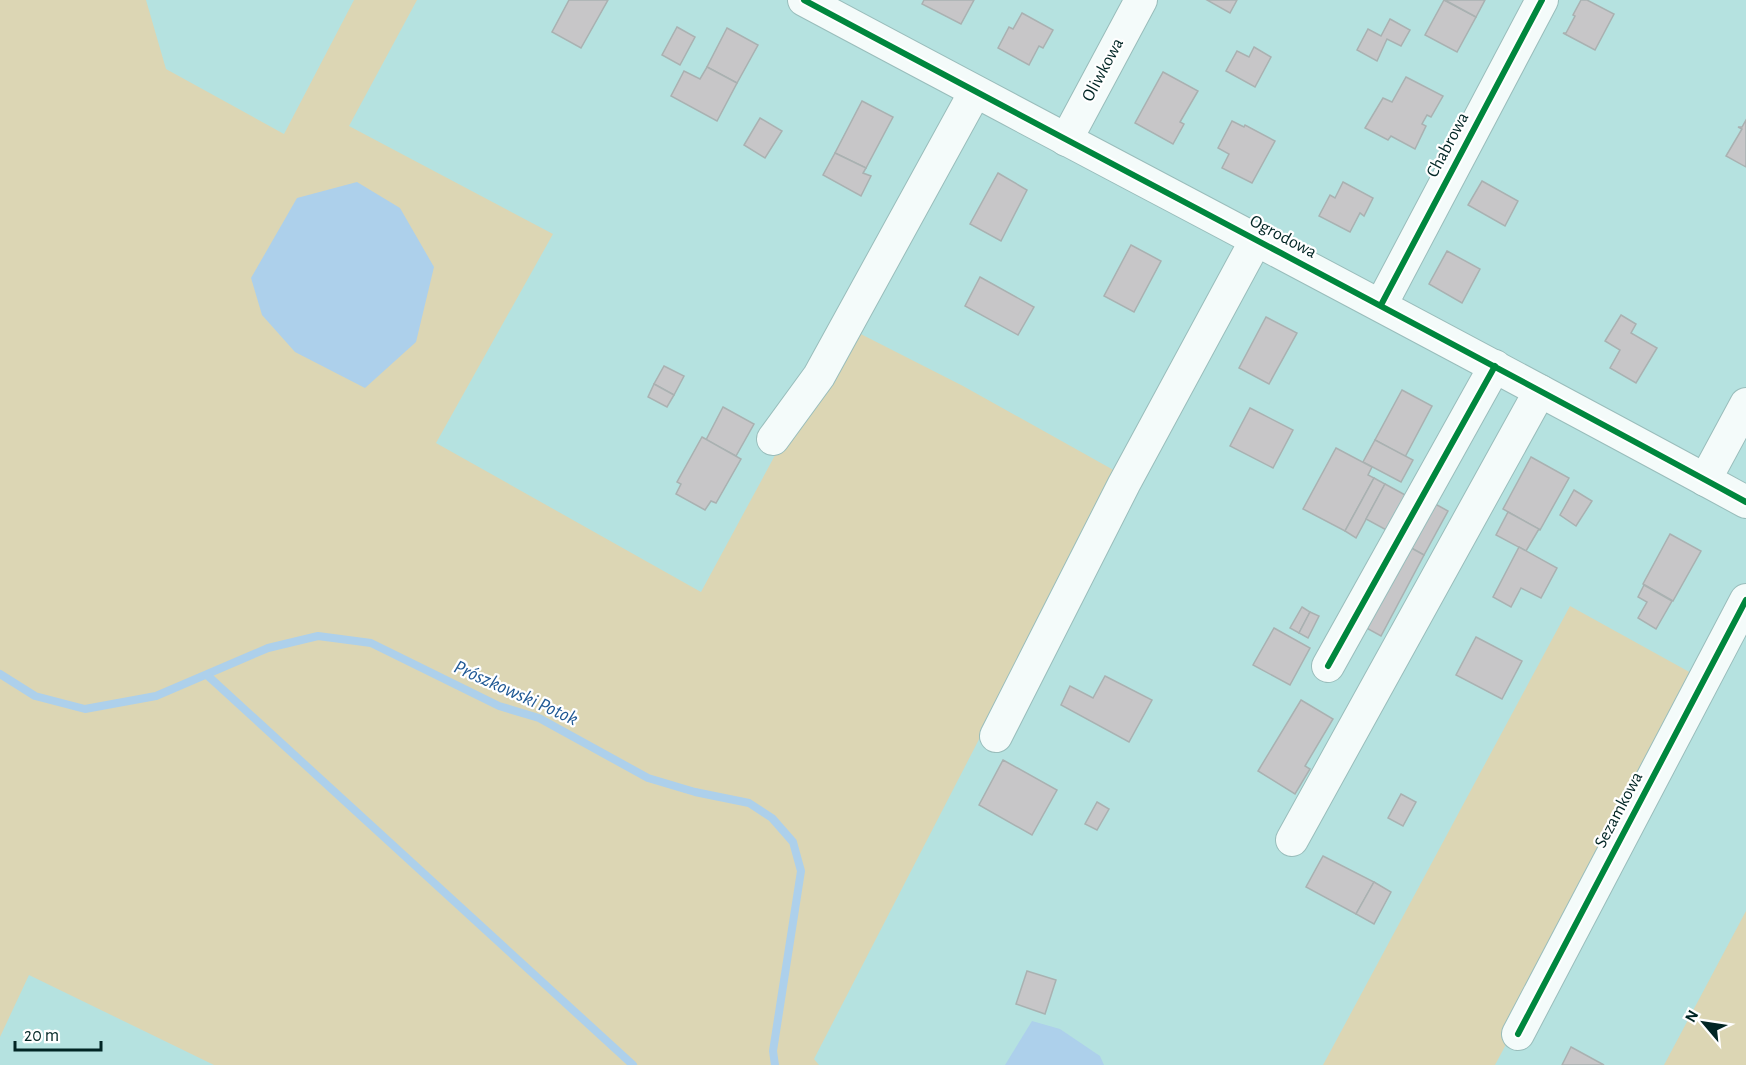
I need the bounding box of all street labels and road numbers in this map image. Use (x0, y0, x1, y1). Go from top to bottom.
street label: Oliwkowa (1079, 35, 1127, 105)
street label: Chabrowa (1423, 110, 1473, 180)
street label: Ogrodowa (1247, 212, 1319, 262)
street label: Sezamkowa (1592, 769, 1646, 851)

